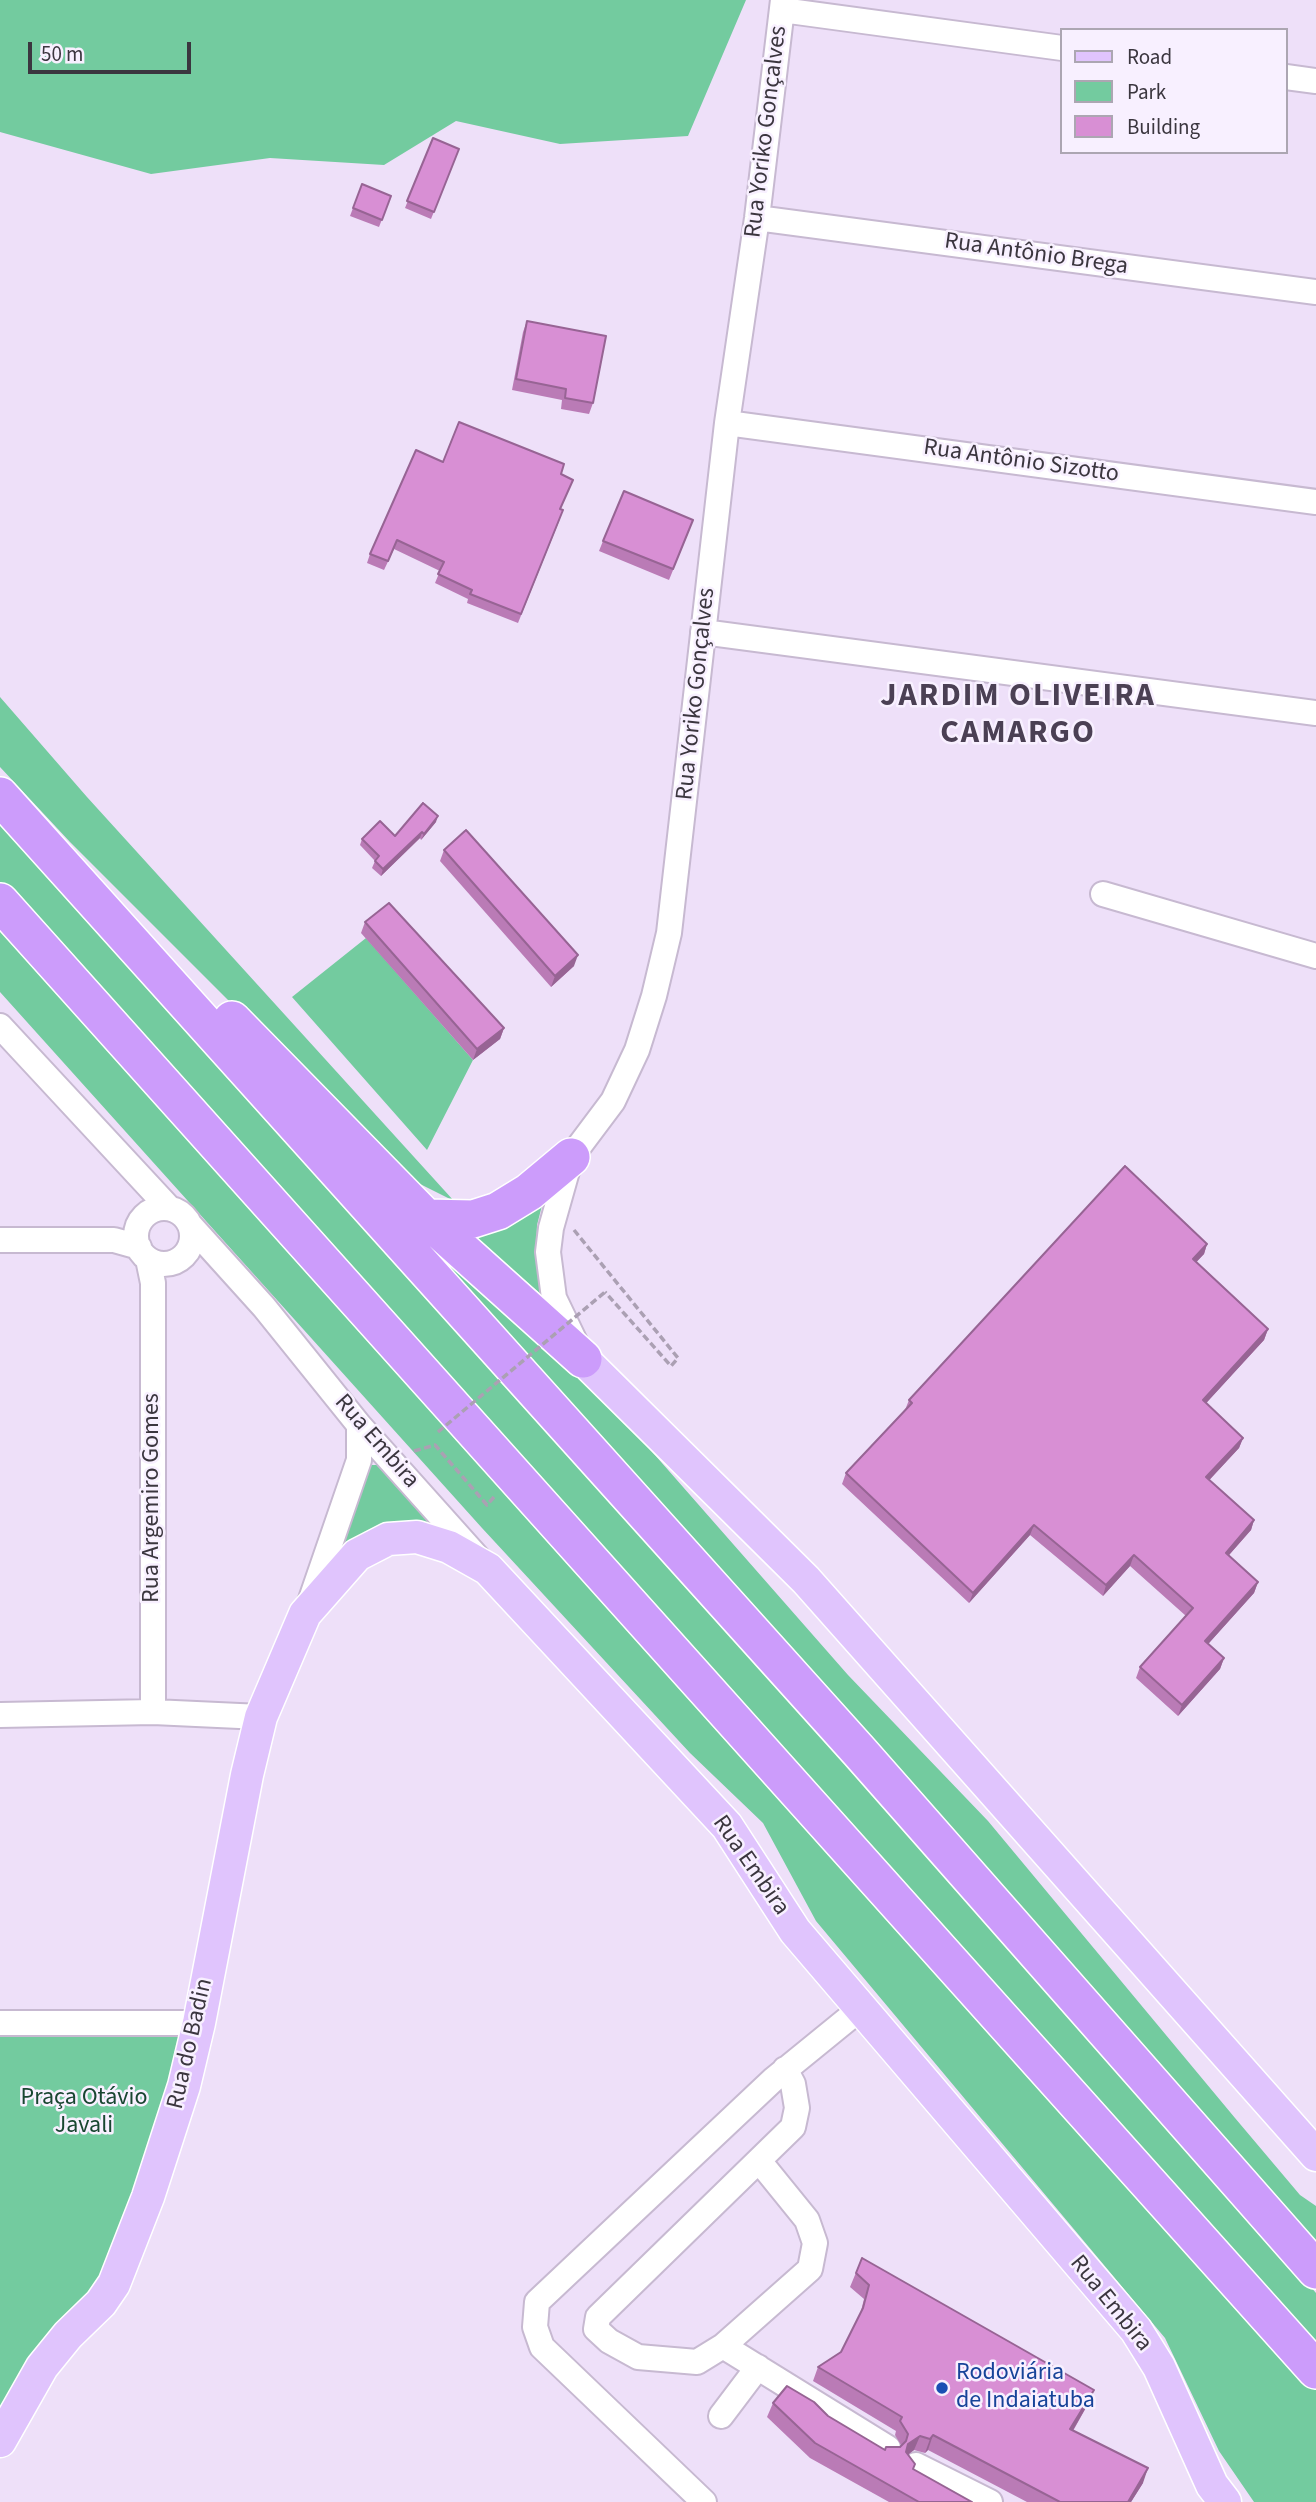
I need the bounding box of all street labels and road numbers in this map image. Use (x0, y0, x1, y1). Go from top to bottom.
street label: Rua Yoriko Gonçalves (740, 24, 794, 240)
street label: Rua Antônio Brega (942, 228, 1130, 282)
street label: Rua Antônio Sizotto (921, 434, 1121, 490)
street label: Rua Yoriko Gonçalves (672, 586, 722, 802)
street label: Rua Embira (327, 1389, 425, 1495)
street label: Rua Argemiro Gomes (139, 1393, 167, 1603)
street label: Rua Embira (705, 1811, 795, 1921)
street label: Rua do Badin (162, 1976, 220, 2112)
street label: Rua Embira (1063, 2250, 1157, 2358)

